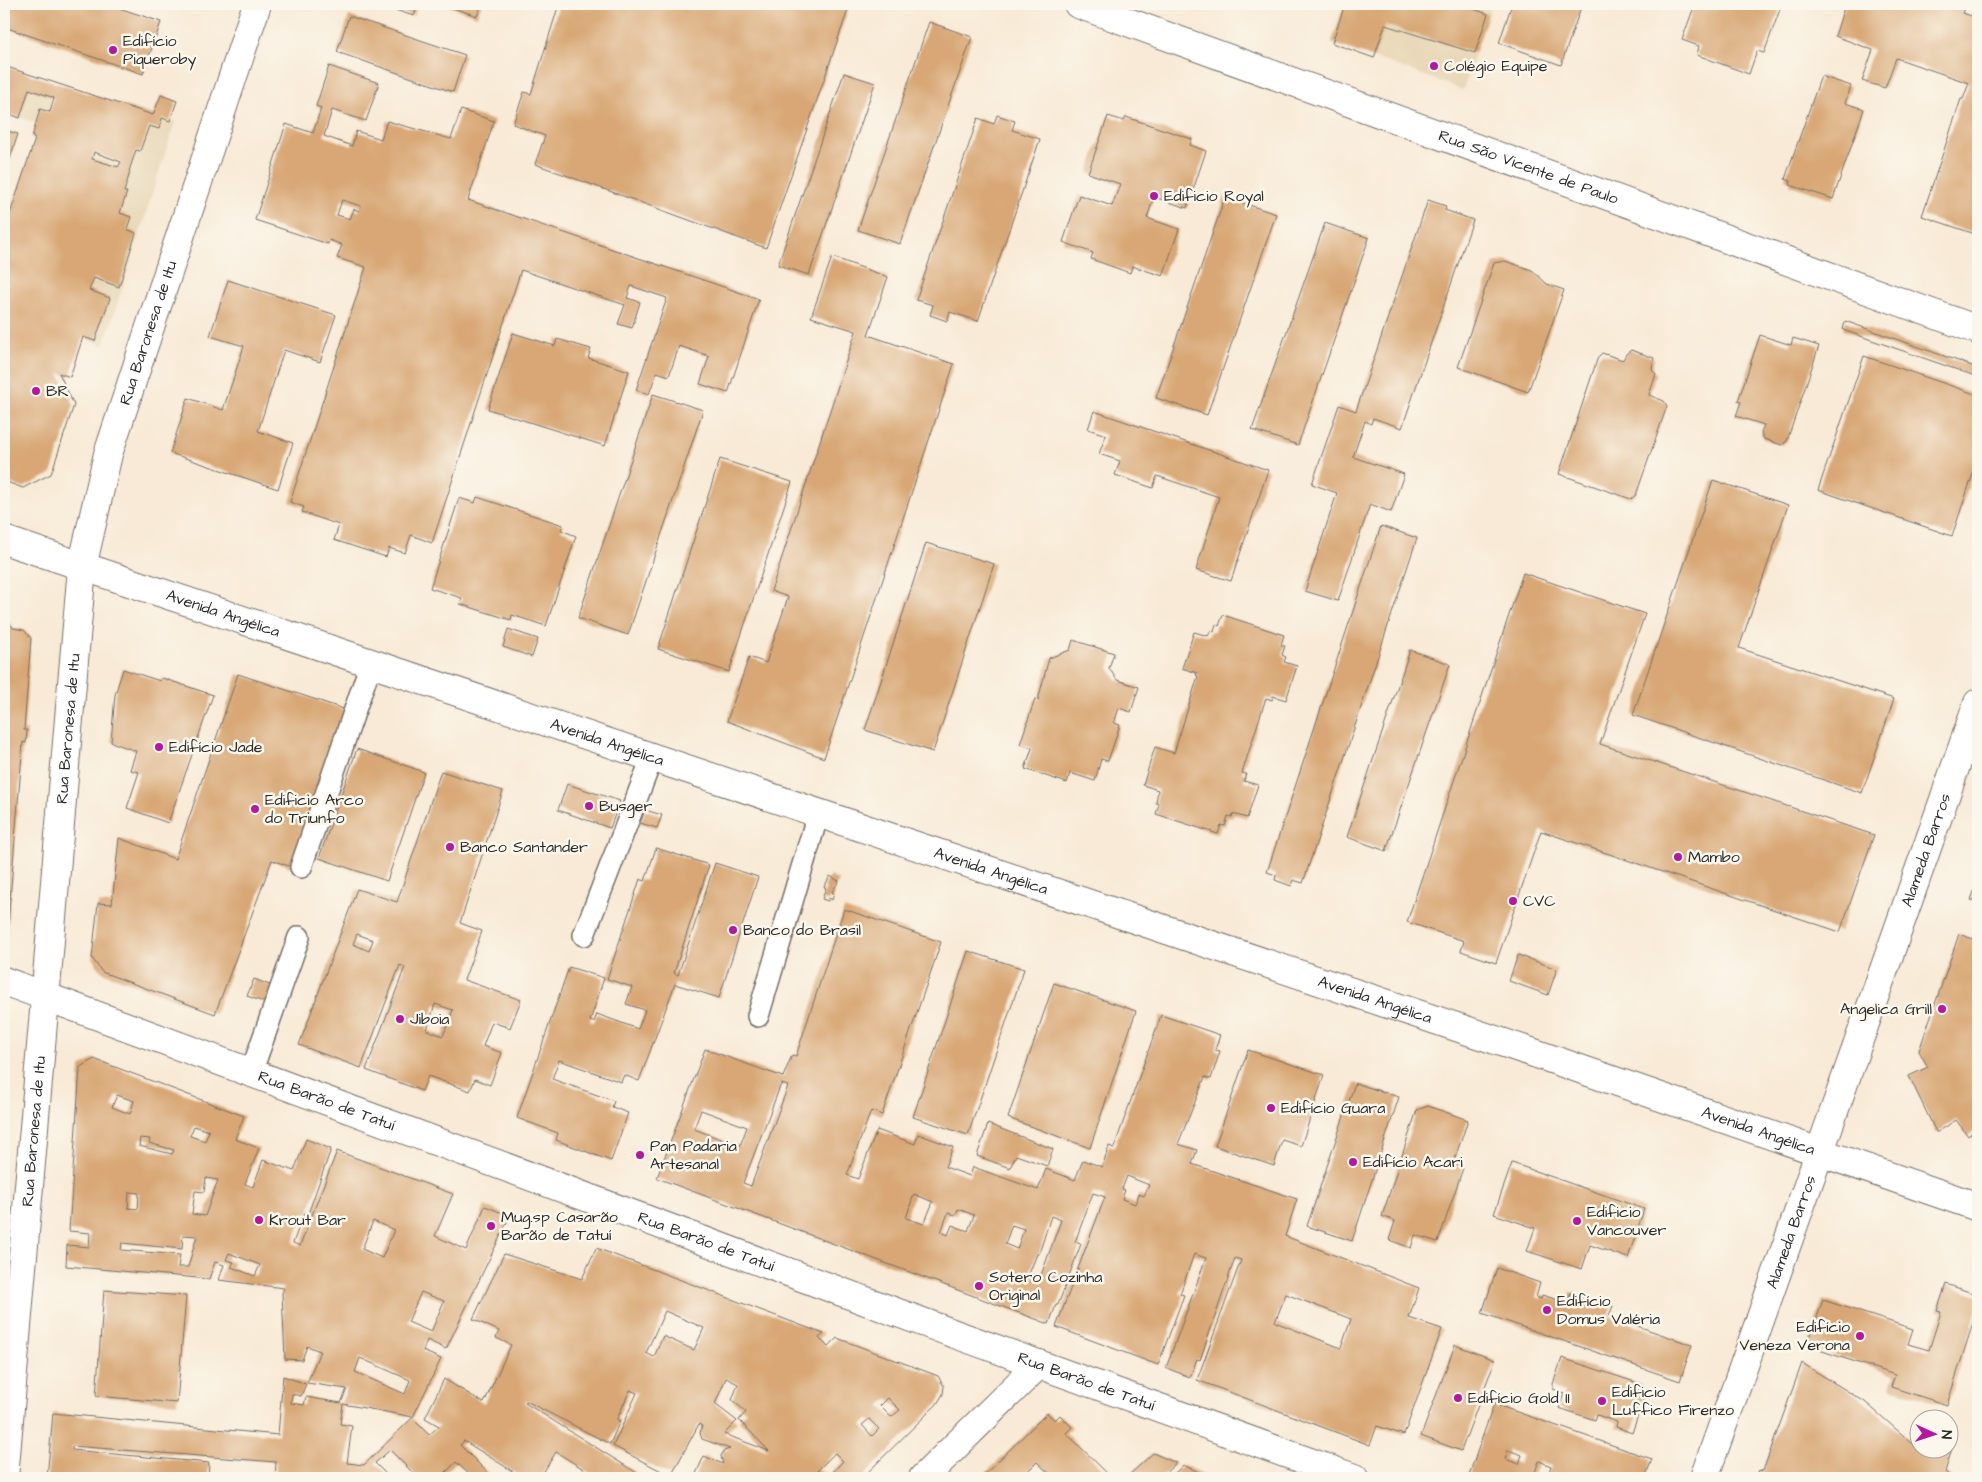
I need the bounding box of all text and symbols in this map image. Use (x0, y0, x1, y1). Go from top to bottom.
place label: Edifício Piqueroby (123, 30, 196, 71)
marker: Edifício Piqueroby (107, 44, 119, 56)
place label: Colégio Equipe (1444, 55, 1548, 78)
marker: Colégio Equipe (1428, 60, 1440, 72)
street label: Rua São Vicente de Paulo (1435, 124, 1621, 210)
place label: Edificio Royal (1164, 185, 1264, 208)
marker: Edificio Royal (1148, 190, 1160, 202)
street label: Rua Baronesa de Itu (114, 258, 182, 408)
place label: BR (46, 380, 69, 402)
marker: BR (30, 385, 42, 397)
street label: Avenida Angélica (163, 584, 283, 643)
street label: Rua Baronesa de Itu (51, 653, 86, 805)
street label: Avenida Angélica (547, 713, 667, 771)
place label: Edifício Jade (169, 736, 263, 758)
marker: Edifício Jade (153, 741, 165, 753)
place label: Edificio Arco do Triunfo (265, 789, 363, 829)
street label: Alameda Barros (1896, 790, 1956, 910)
place label: Busger (599, 795, 652, 818)
marker: Busger (583, 800, 595, 812)
marker: Edificio Arco do Triunfo (249, 803, 261, 815)
place label: Banco Santander (460, 836, 588, 858)
marker: Banco Santander (444, 841, 456, 853)
street label: Avenida Angélica (931, 842, 1051, 900)
place label: Mambo (1688, 846, 1740, 868)
marker: Mambo (1672, 851, 1684, 863)
place label: CVC (1523, 890, 1556, 912)
marker: CVC (1507, 895, 1519, 907)
place label: Banco do Brasil (743, 919, 861, 941)
marker: Banco do Brasil (727, 924, 739, 936)
street label: Avenida Angélica (1315, 970, 1435, 1029)
place label: Angelica Grill (1840, 998, 1932, 1021)
marker: Angelica Grill (1936, 1003, 1948, 1015)
place label: Jiboia (410, 1008, 449, 1030)
marker: Jiboia (394, 1013, 406, 1025)
street label: Rua Baronesa de Itu (16, 1055, 51, 1207)
street label: Rua Barão de Tatuí (255, 1065, 399, 1136)
place label: Edifício Guara (1281, 1097, 1385, 1119)
street label: Avenida Angélica (1698, 1101, 1818, 1161)
marker: Edifício Guara (1265, 1102, 1277, 1114)
place label: Pan Padaria Artesanal (650, 1135, 737, 1175)
marker: Pan Padaria Artesanal (634, 1149, 646, 1161)
place label: Edifício Acari (1363, 1151, 1463, 1173)
marker: Edifício Acari (1347, 1156, 1359, 1168)
street label: Alameda Barros (1761, 1172, 1822, 1292)
place label: Edificio Vancouver (1587, 1201, 1666, 1241)
place label: Mug.sp Casarão Barão de Tatuí (501, 1206, 618, 1246)
street label: Rua Barão de Tatuí (635, 1206, 778, 1277)
place label: Krout Bar (269, 1209, 346, 1231)
marker: Krout Bar (253, 1214, 265, 1226)
marker: Edificio Vancouver (1571, 1215, 1583, 1227)
marker: Mug.sp Casarão Barão de Tatuí (485, 1220, 497, 1232)
place label: Sotero Cozinha Original (989, 1266, 1102, 1307)
marker: Sotero Cozinha Original (973, 1280, 985, 1292)
place label: Edifício Domus Valéria (1557, 1290, 1660, 1330)
marker: Edifício Domus Valéria (1541, 1304, 1553, 1316)
place label: Edifício Veneza Verona (1740, 1316, 1850, 1356)
marker: Edifício Veneza Verona (1854, 1330, 1866, 1342)
street label: Rua Barão de Tatuí (1015, 1347, 1158, 1416)
place label: Edificio Luffico Firenzo (1612, 1381, 1734, 1421)
place label: Edifício Gold II (1468, 1387, 1570, 1409)
marker: Edifício Gold II (1452, 1392, 1464, 1404)
marker: Edificio Luffico Firenzo (1596, 1395, 1608, 1407)
north arrow (1910, 1410, 1960, 1460)
text: N (1936, 1430, 1956, 1440)

